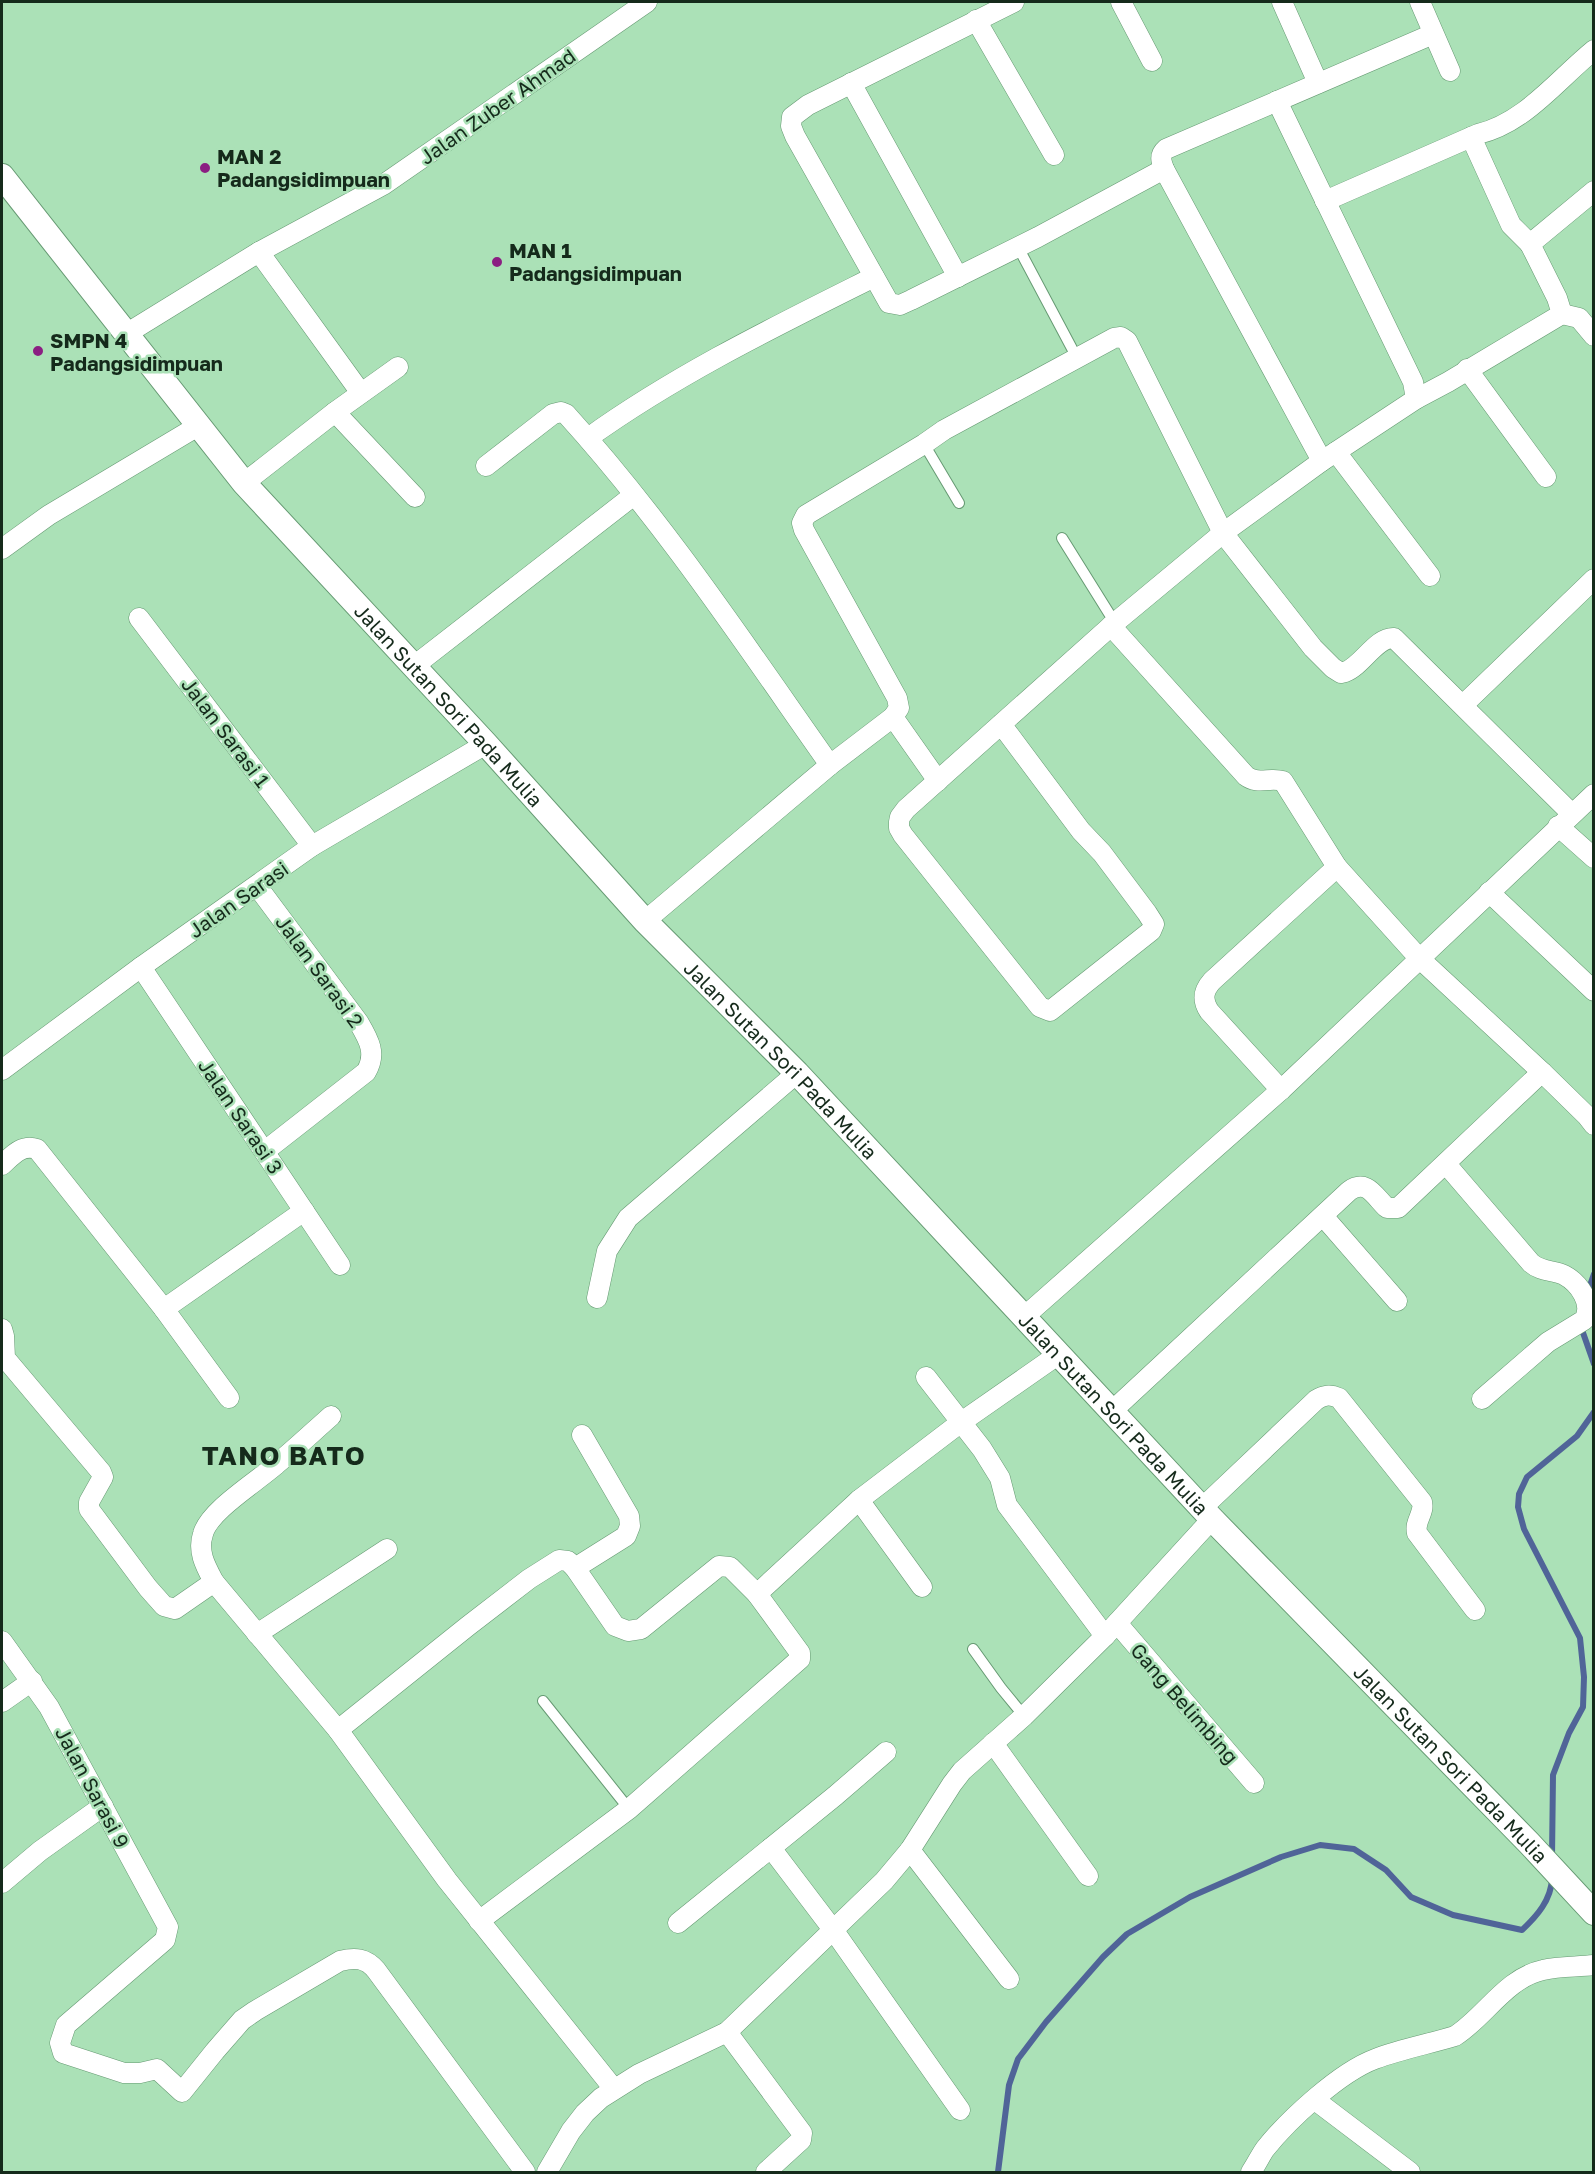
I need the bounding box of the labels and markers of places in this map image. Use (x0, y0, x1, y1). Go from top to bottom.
place label: MAN 2 Padangsidimpuan (217, 144, 390, 191)
marker: MAN 2 Padangsidimpuan (198, 161, 212, 175)
place label: MAN 1 Padangsidimpuan (509, 238, 682, 285)
marker: MAN 1 Padangsidimpuan (490, 255, 504, 269)
place label: SMPN 4 Padangsidimpuan (50, 328, 223, 375)
marker: SMPN 4 Padangsidimpuan (31, 344, 45, 358)

